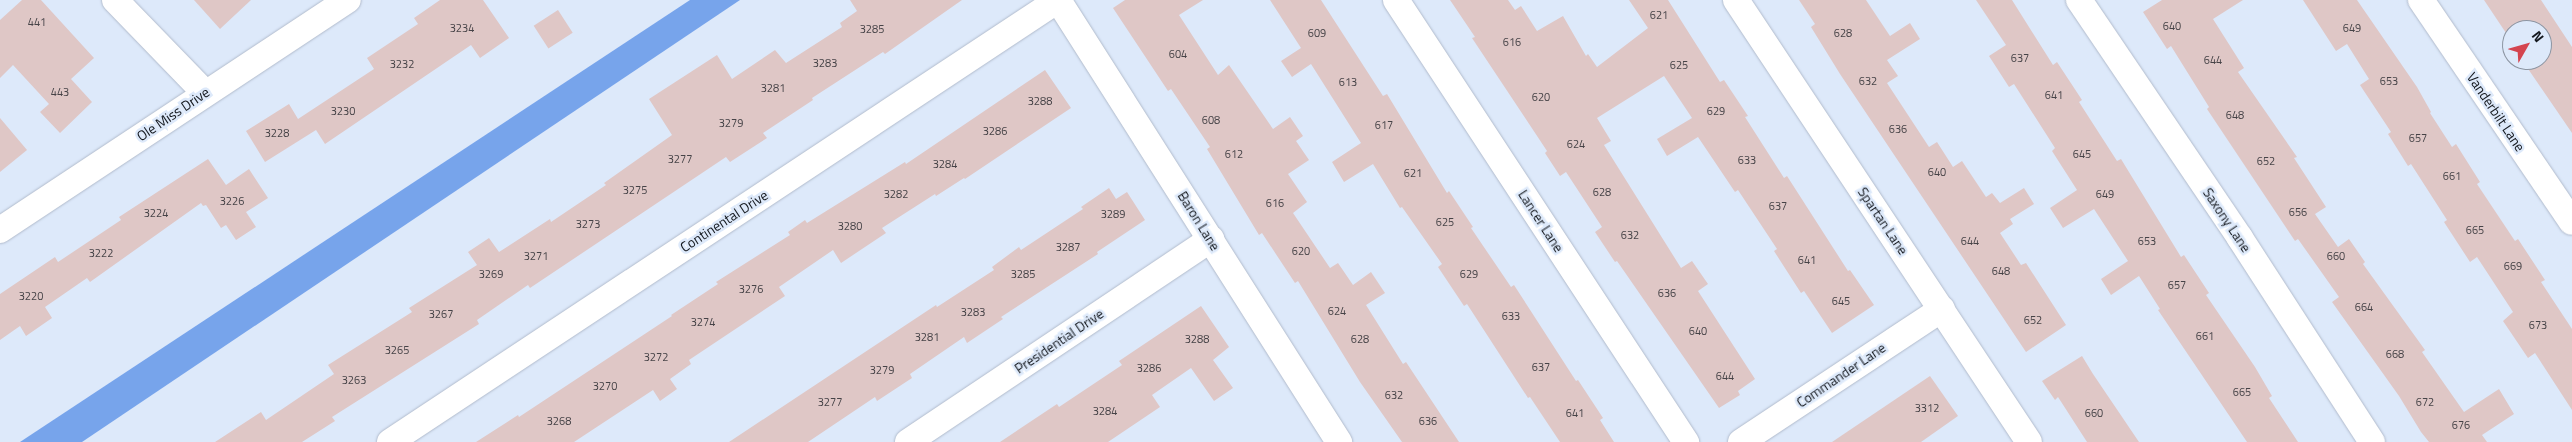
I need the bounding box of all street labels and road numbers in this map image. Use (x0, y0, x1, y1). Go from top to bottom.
street label: Vanderbilt Lane (2463, 69, 2529, 155)
street label: Ole Miss Drive (133, 84, 213, 144)
street label: Spartan Lane (1854, 184, 1912, 258)
street label: Saxony Lane (2199, 185, 2255, 255)
street label: Continental Drive (677, 186, 771, 256)
street label: Lancer Lane (1515, 187, 1567, 255)
street label: Baron Lane (1174, 188, 1224, 254)
street label: Presidential Drive (1011, 305, 1107, 377)
street label: Commander Lane (1793, 339, 1889, 411)

